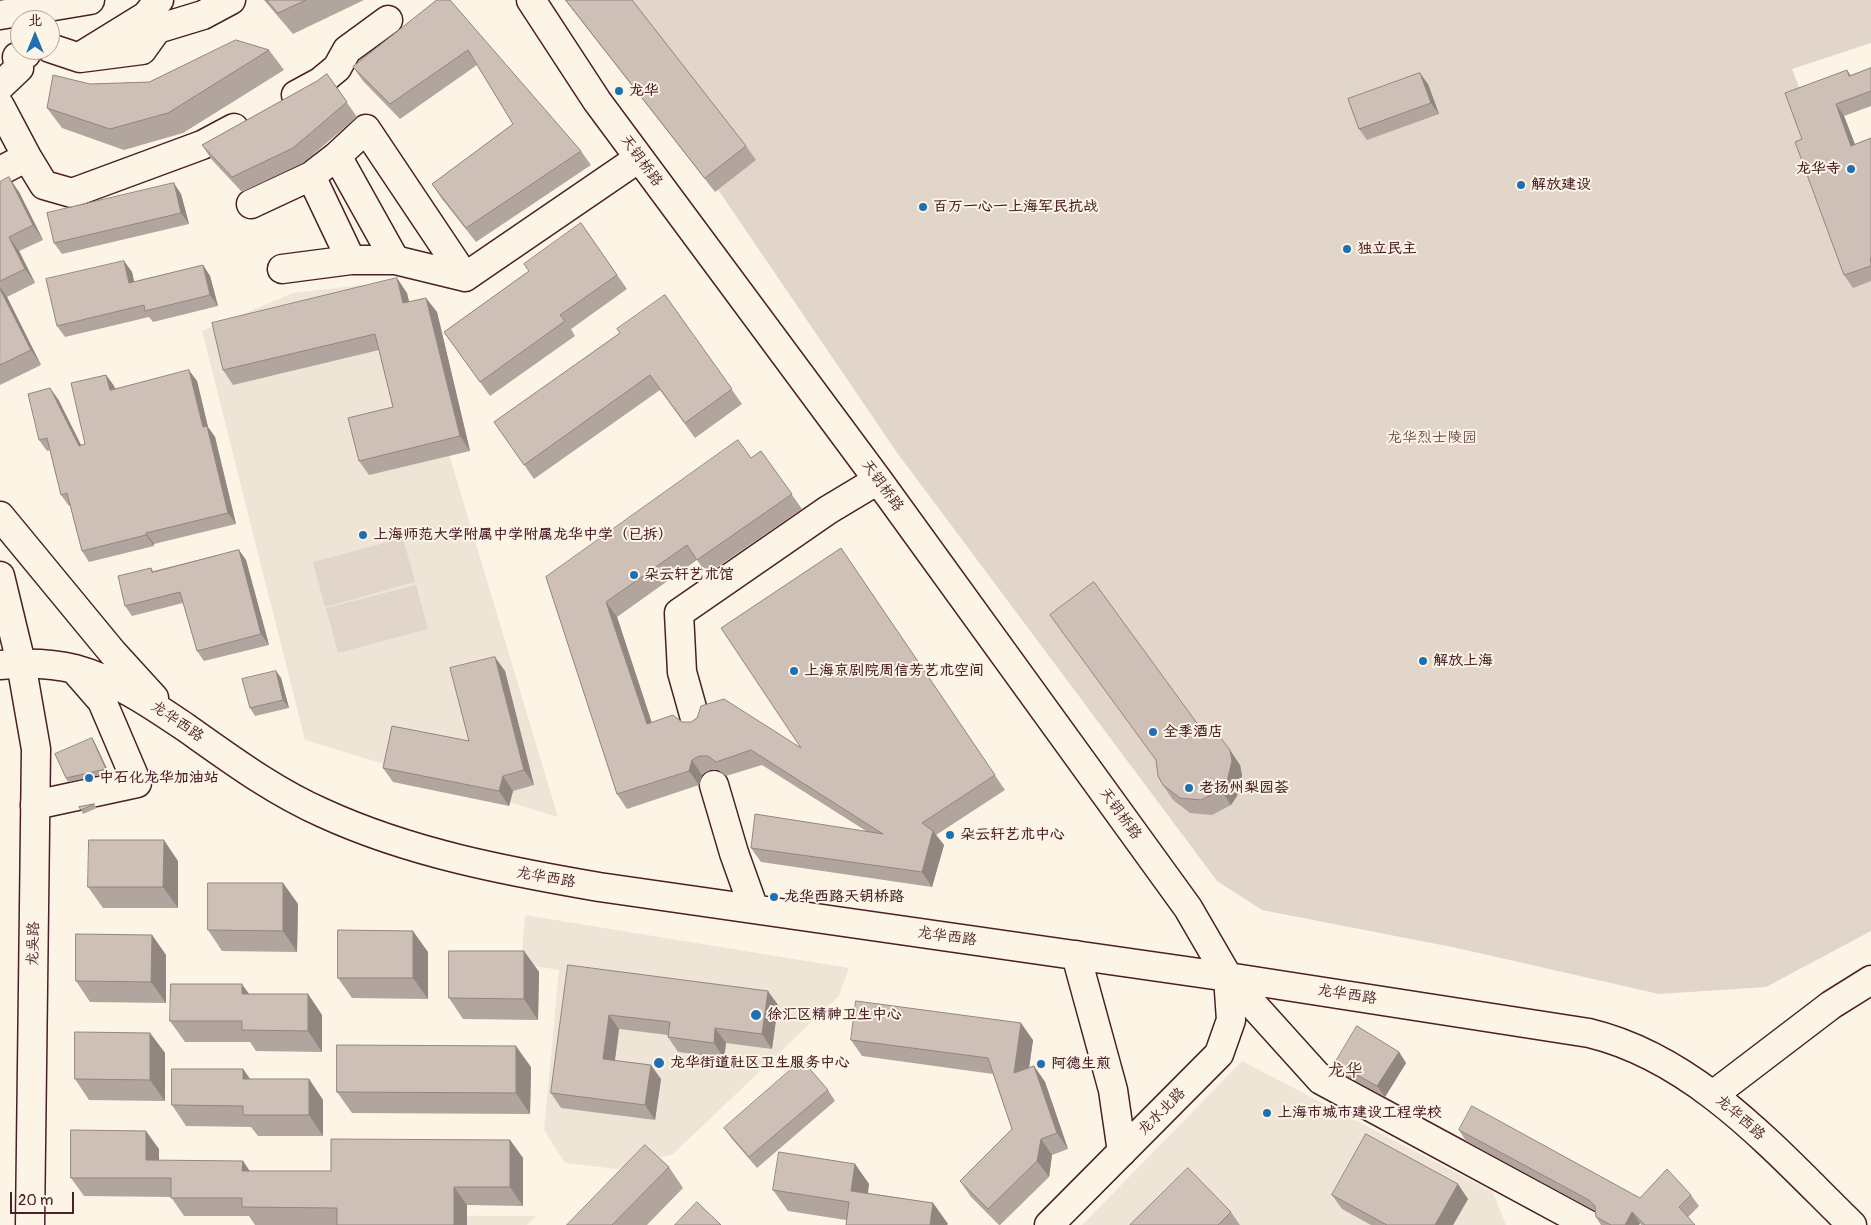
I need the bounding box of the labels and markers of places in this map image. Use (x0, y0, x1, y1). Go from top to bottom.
place label: 龙华 (629, 82, 659, 100)
marker: 龙华 (613, 85, 625, 97)
place label: 龙华寺 (1796, 160, 1841, 178)
marker: 龙华寺 (1845, 163, 1857, 175)
place label: 解放建设 (1531, 176, 1591, 194)
marker: 解放建设 (1515, 179, 1527, 191)
place label: 百万一心一上海军民抗战 (933, 198, 1098, 216)
marker: 百万一心一上海军民抗战 (917, 201, 929, 213)
place label: 独立民主 (1357, 240, 1417, 258)
marker: 独立民主 (1341, 243, 1353, 255)
place label: 上海师范大学附属中学附属龙华中学（已拆） (373, 526, 673, 544)
marker: 上海师范大学附属中学附属龙华中学（已拆） (357, 529, 369, 541)
place label: 朵云轩艺术馆 (644, 566, 734, 584)
marker: 朵云轩艺术馆 (628, 569, 640, 581)
place label: 解放上海 (1433, 652, 1493, 670)
marker: 解放上海 (1417, 655, 1429, 667)
place label: 上海京剧院周信芳艺术空间 (804, 662, 984, 680)
marker: 上海京剧院周信芳艺术空间 (788, 665, 800, 677)
place label: 全季酒店 (1163, 723, 1223, 741)
marker: 全季酒店 (1147, 726, 1159, 738)
place label: 中石化龙华加油站 (99, 769, 219, 787)
marker: 中石化龙华加油站 (83, 772, 95, 784)
place label: 老扬州梨园荟 (1199, 779, 1289, 797)
marker: 老扬州梨园荟 (1183, 782, 1195, 794)
place label: 朵云轩艺术中心 (960, 826, 1065, 844)
marker: 朵云轩艺术中心 (944, 829, 956, 841)
place label: 龙华西路天钥桥路 (784, 888, 904, 906)
marker: 龙华西路天钥桥路 (768, 891, 780, 903)
place label: 徐汇区精神卫生中心 (767, 1006, 902, 1024)
marker: 徐汇区精神卫生中心 (749, 1008, 763, 1022)
place label: 龙华街道社区卫生服务中心 (670, 1054, 850, 1072)
place label: 阿德生煎 (1051, 1055, 1111, 1073)
marker: 龙华街道社区卫生服务中心 (652, 1056, 666, 1070)
marker: 阿德生煎 (1035, 1058, 1047, 1070)
place label: 上海市城市建设工程学校 (1277, 1104, 1442, 1122)
marker: 上海市城市建设工程学校 (1261, 1107, 1273, 1119)

